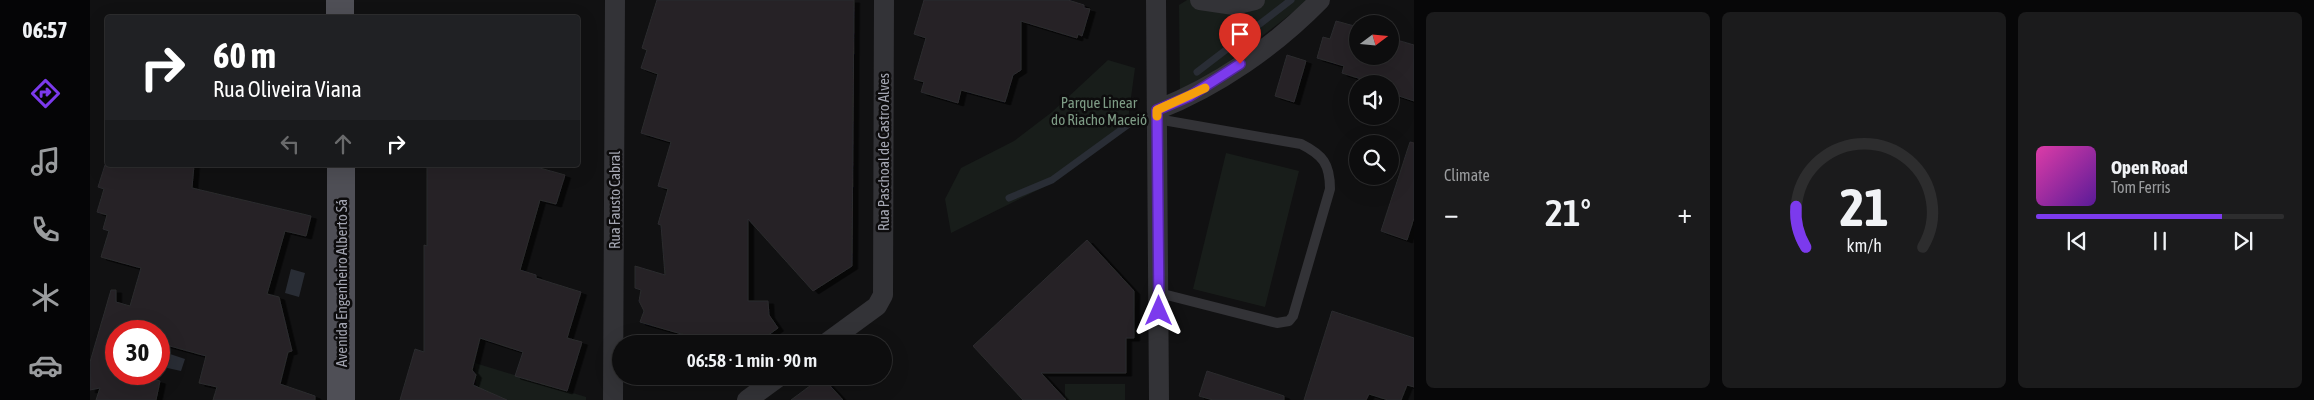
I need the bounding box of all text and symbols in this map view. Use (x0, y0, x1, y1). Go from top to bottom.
pin (1219, 13, 1261, 64)
north arrow (1349, 15, 1399, 65)
map controls (1349, 15, 1399, 185)
text: 06:57 (22, 17, 68, 43)
icon: arrive (1226, 20, 1254, 48)
icon: right (130, 35, 195, 100)
text: 60 m (213, 35, 276, 75)
street label: Rua Paschoal de Castro Alves (875, 73, 892, 231)
button: sound (1349, 75, 1399, 125)
icon: directions (28, 76, 63, 111)
text: Rua Oliveira Viana (213, 76, 362, 102)
park label: Parque Linear do Riacho Maceió (1051, 94, 1147, 128)
icon: left (276, 130, 304, 158)
icon: ahead (329, 130, 357, 158)
icon: right (382, 130, 410, 158)
button: search (1349, 135, 1399, 185)
icon: music (28, 144, 63, 179)
street label: Rua Fausto Cabral (606, 151, 623, 249)
text: Open Road (2111, 156, 2188, 178)
text: Climate (1444, 166, 1490, 184)
text: 21 (1840, 177, 1888, 237)
text: Tom Ferris (2111, 178, 2170, 196)
text: 21° (1545, 191, 1591, 234)
text: − (1444, 197, 1459, 229)
text: + (1677, 197, 1692, 229)
street label: Avenida Engenheiro Alberto Sá (333, 199, 350, 367)
icon: phone (28, 212, 63, 247)
icon: previous (2063, 227, 2091, 255)
icon: pause (2146, 227, 2174, 255)
icon: next (2229, 227, 2257, 255)
text: km/h (1846, 235, 1882, 256)
icon: climate (28, 280, 63, 315)
position arrow (1132, 284, 1184, 336)
speed limit sign: 30 (105, 320, 170, 385)
icon: car (28, 348, 63, 383)
text: 06:58 · 1 min · 90 m (687, 349, 817, 371)

